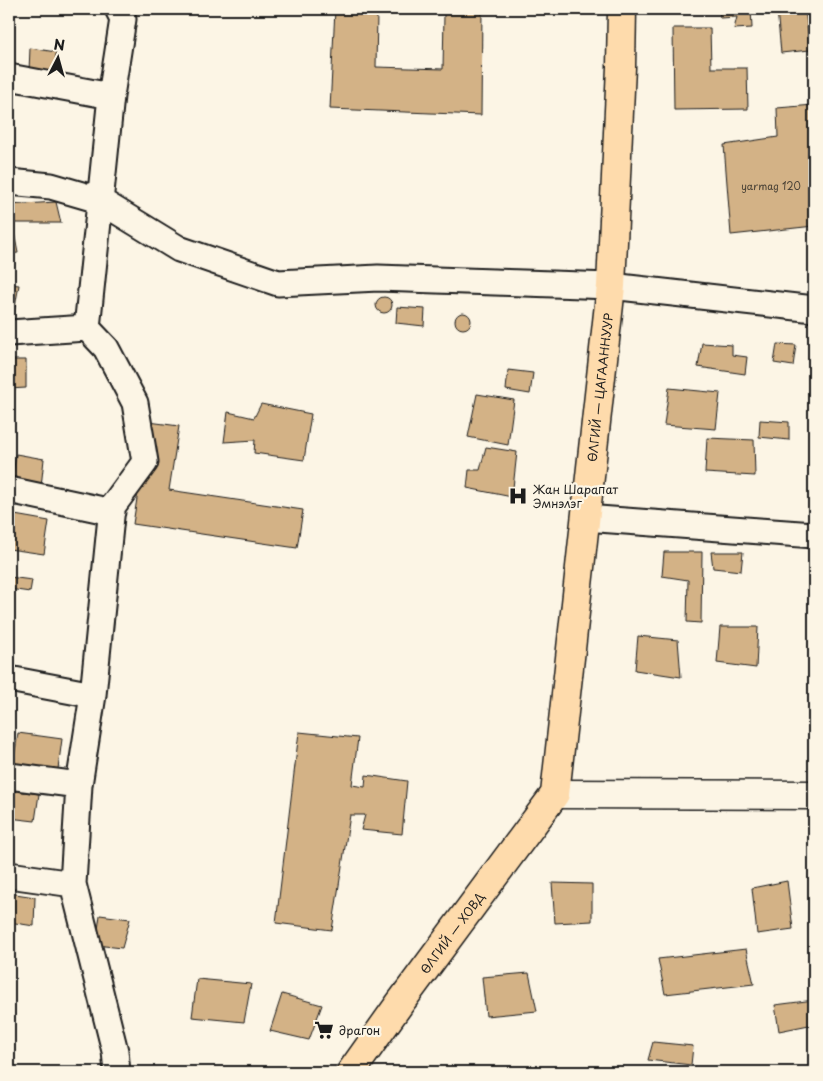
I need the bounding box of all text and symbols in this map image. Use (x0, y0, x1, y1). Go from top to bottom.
north arrow (32, 32, 82, 82)
text: N (53, 34, 66, 56)
house number: yarmag 120 (741, 178, 801, 194)
street label: ӨЛГИЙ — ЦАГААННУУР (583, 312, 617, 463)
place label: Жан Шарапат Эмнэлэг (532, 480, 619, 512)
hospital icon: Жан Шарапат Эмнэлэг (507, 485, 529, 507)
street label: ӨЛГИЙ — ХОВД (416, 888, 489, 977)
supermarket icon: драгон (313, 1019, 335, 1041)
place label: драгон (339, 1021, 380, 1039)

